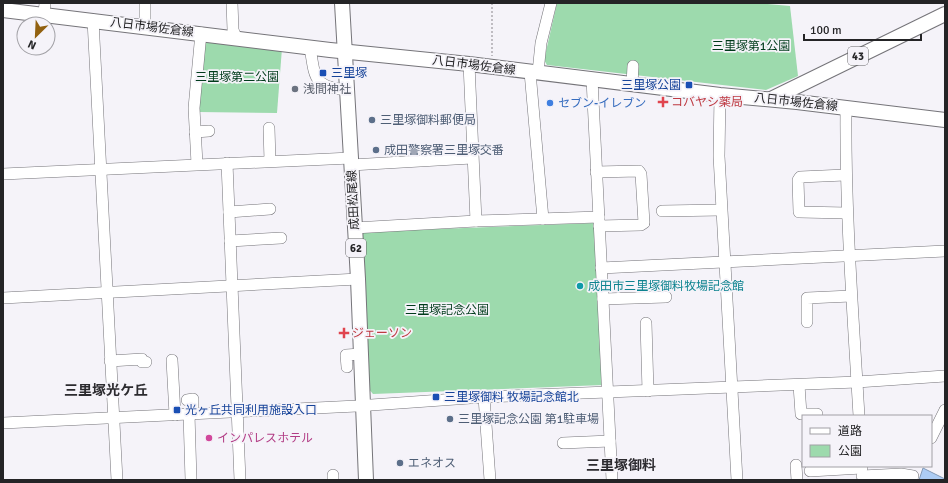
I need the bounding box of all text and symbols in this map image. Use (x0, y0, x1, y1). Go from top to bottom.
street label: 八日市場佐倉線 (109, 15, 195, 40)
north arrow (16, 16, 56, 56)
scale bar (804, 16, 921, 42)
text: 100 m (810, 23, 842, 38)
text: N (26, 37, 38, 52)
park label: 三里塚第1公園 (712, 39, 790, 54)
road number: 43 (848, 47, 868, 65)
street label: 八日市場佐倉線 (431, 53, 517, 78)
place label: 三里塚 (331, 66, 367, 81)
marker: 三里塚 (318, 68, 328, 78)
park label: 三里塚第二公園 (195, 70, 279, 85)
place label: 三里塚公園 (621, 78, 681, 93)
marker: 三里塚公園 (684, 80, 694, 90)
place label: 浅間神社 (303, 82, 351, 97)
marker: 浅間神社 (290, 84, 300, 94)
street label: 八日市場佐倉線 (753, 91, 839, 114)
place label: コバヤシ薬局 (671, 95, 743, 110)
place label: セブン-イレブン (558, 96, 646, 111)
marker: コバヤシ薬局 (658, 97, 668, 107)
marker: セブン-イレブン (545, 98, 555, 108)
place label: 三里塚御料郵便局 (380, 113, 476, 128)
marker: 三里塚御料郵便局 (367, 115, 377, 125)
place label: 成田警察署三里塚交番 (384, 143, 504, 158)
marker: 成田警察署三里塚交番 (371, 145, 381, 155)
street label: 成田松尾線 (344, 170, 363, 230)
road number: 62 (346, 239, 366, 257)
place label: 成田市三里塚御料牧場記念館 (588, 279, 744, 294)
marker: 成田市三里塚御料牧場記念館 (575, 281, 585, 291)
park label: 三里塚記念公園 (405, 303, 489, 318)
place label: ジェーソン (352, 326, 412, 341)
marker: ジェーソン (339, 328, 349, 338)
district label: 三里塚光ケ丘 (64, 382, 148, 399)
place label: 三里塚御料 牧場記念館北 (444, 390, 579, 405)
marker: 三里塚御料 牧場記念館北 (431, 392, 441, 402)
place label: 光ヶ丘共同利用施設入口 (185, 403, 317, 418)
marker: 光ヶ丘共同利用施設入口 (172, 405, 182, 415)
place label: 三里塚記念公園 第1駐車場 (458, 412, 599, 427)
marker: 三里塚記念公園 第1駐車場 (445, 414, 455, 424)
legend (802, 415, 932, 467)
text: 道路 (838, 424, 862, 439)
place label: インパレスホテル (217, 431, 313, 446)
marker: インパレスホテル (204, 433, 214, 443)
text: 公園 (838, 444, 862, 459)
place label: エネオス (408, 456, 456, 471)
district label: 三里塚御料 (586, 457, 656, 474)
marker: エネオス (395, 458, 405, 468)

